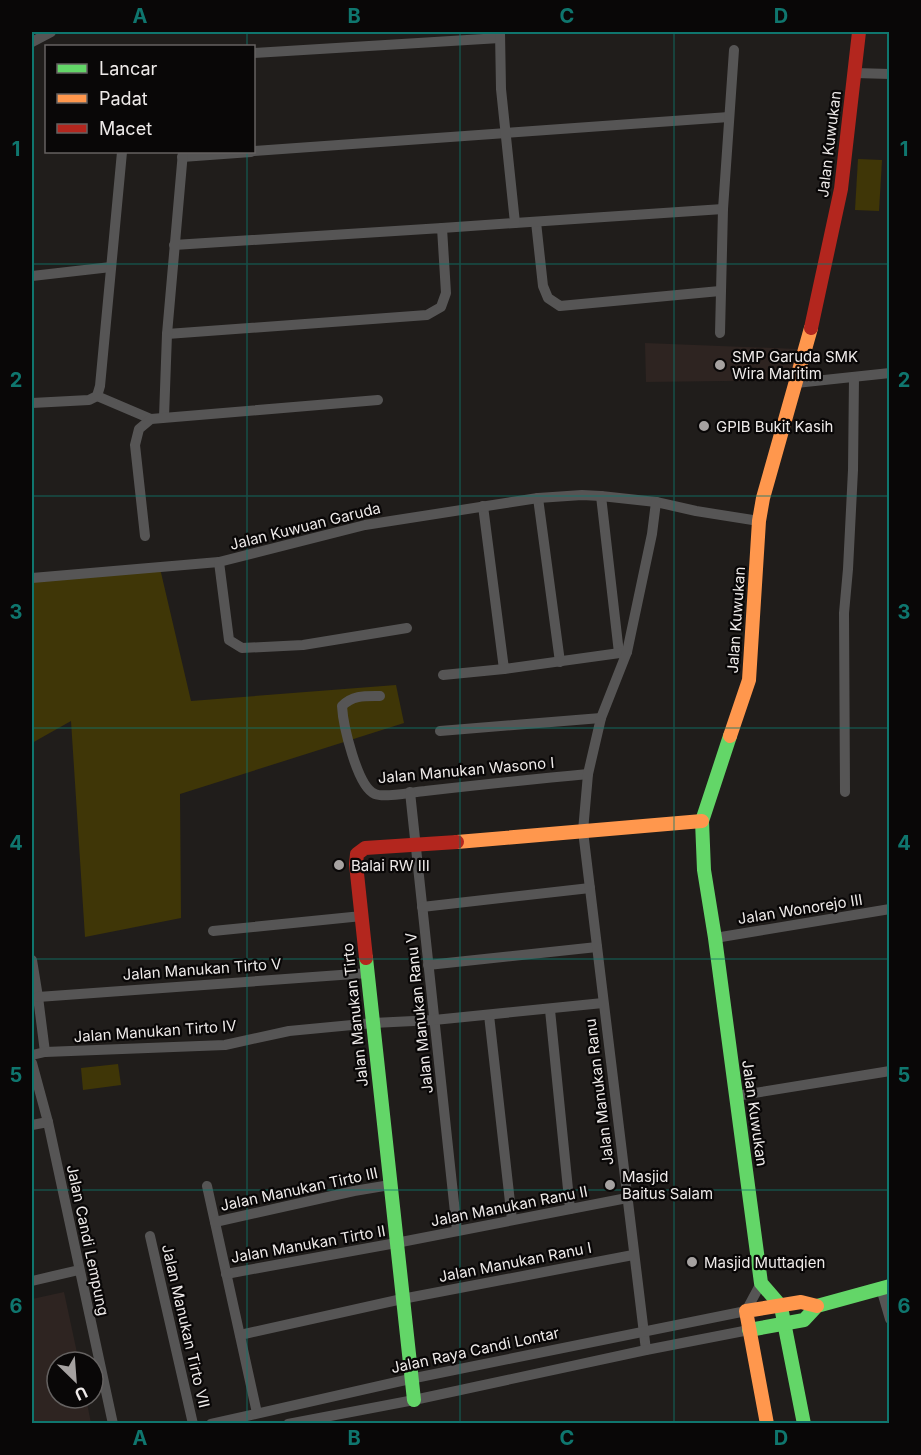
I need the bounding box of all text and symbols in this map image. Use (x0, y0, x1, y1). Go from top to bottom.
text: A (133, 4, 148, 28)
text: B (347, 4, 361, 28)
text: C (560, 4, 574, 28)
text: D (774, 4, 788, 28)
legend (45, 45, 255, 153)
text: Lancar (99, 58, 157, 79)
text: Padat (99, 88, 148, 109)
street label: Jalan Kuwukan (813, 90, 845, 198)
text: Macet (99, 118, 152, 139)
text: 1 (12, 137, 20, 161)
text: 1 (900, 137, 908, 161)
place label: SMP Garuda SMK Wira Maritim (732, 347, 858, 383)
marker: SMP Garuda SMK Wira Maritim (713, 358, 727, 372)
text: 2 (10, 368, 22, 392)
text: 2 (898, 368, 910, 392)
place label: GPIB Bukit Kasih (716, 417, 833, 436)
marker: GPIB Bukit Kasih (697, 419, 711, 433)
street label: Jalan Kuwuan Garuda (228, 498, 382, 554)
street label: Jalan Kuwukan (723, 566, 749, 674)
text: 3 (10, 600, 22, 624)
text: 3 (898, 600, 910, 624)
street label: Jalan Manukan Wasono I (377, 753, 555, 787)
text: 4 (9, 831, 23, 855)
text: 4 (897, 831, 911, 855)
place label: Balai RW III (351, 856, 430, 875)
marker: Balai RW III (332, 858, 346, 872)
street label: Jalan Wonorejo III (736, 890, 864, 928)
street label: Jalan Manukan Ranu V (401, 932, 437, 1094)
street label: Jalan Manukan Tirto (338, 942, 372, 1088)
street label: Jalan Manukan Tirto V (122, 954, 282, 984)
street label: Jalan Manukan Tirto IV (73, 1016, 237, 1046)
street label: Jalan Manukan Ranu (581, 1018, 617, 1166)
street label: Jalan Kuwukan (738, 1059, 772, 1167)
text: 5 (10, 1063, 22, 1087)
text: 5 (898, 1063, 910, 1087)
street label: Jalan Candi Lempung (63, 1163, 113, 1317)
street label: Jalan Manukan Tirto III (218, 1163, 380, 1215)
place label: Masjid Baitus Salam (622, 1167, 713, 1203)
marker: Masjid Baitus Salam (603, 1178, 617, 1192)
street label: Jalan Manukan Ranu II (429, 1181, 589, 1231)
street label: Jalan Manukan Tirto II (229, 1221, 387, 1267)
street label: Jalan Manukan Ranu I (437, 1238, 593, 1286)
street label: Jalan Manukan Tirto VII (158, 1242, 214, 1410)
place label: Masjid Muttaqien (704, 1253, 825, 1272)
marker: Masjid Muttaqien (685, 1255, 699, 1269)
text: 6 (10, 1294, 23, 1318)
text: 6 (898, 1294, 911, 1318)
street label: Jalan Raya Candi Lontar (389, 1323, 561, 1377)
north arrow (45, 1350, 105, 1410)
text: U (72, 1382, 91, 1405)
text: A (133, 1426, 148, 1450)
text: B (347, 1426, 361, 1450)
text: C (560, 1426, 574, 1450)
text: D (774, 1426, 788, 1450)

